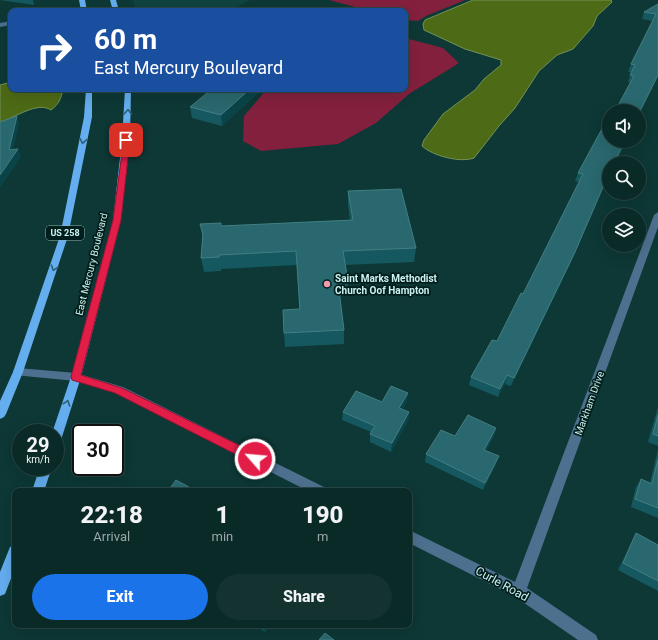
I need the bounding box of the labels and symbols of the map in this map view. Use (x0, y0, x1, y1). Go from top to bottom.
one-way arrow (124, 109, 132, 115)
pin (109, 123, 143, 157)
one-way arrow (80, 138, 88, 145)
street label: East Mercury Boulevard (73, 212, 110, 316)
road number: US 258 (46, 226, 84, 240)
one-way arrow (50, 264, 58, 271)
place label: Saint Marks Methodist Church Oof Hampton (335, 273, 438, 296)
marker: Saint Marks Methodist Church Oof Hampton (322, 279, 332, 289)
street label: Markham Drive (573, 370, 606, 437)
one-way arrow (62, 400, 71, 407)
speed limit sign: 30 (72, 424, 124, 476)
position arrow (234, 438, 276, 480)
street label: Curle Road (473, 564, 531, 604)

